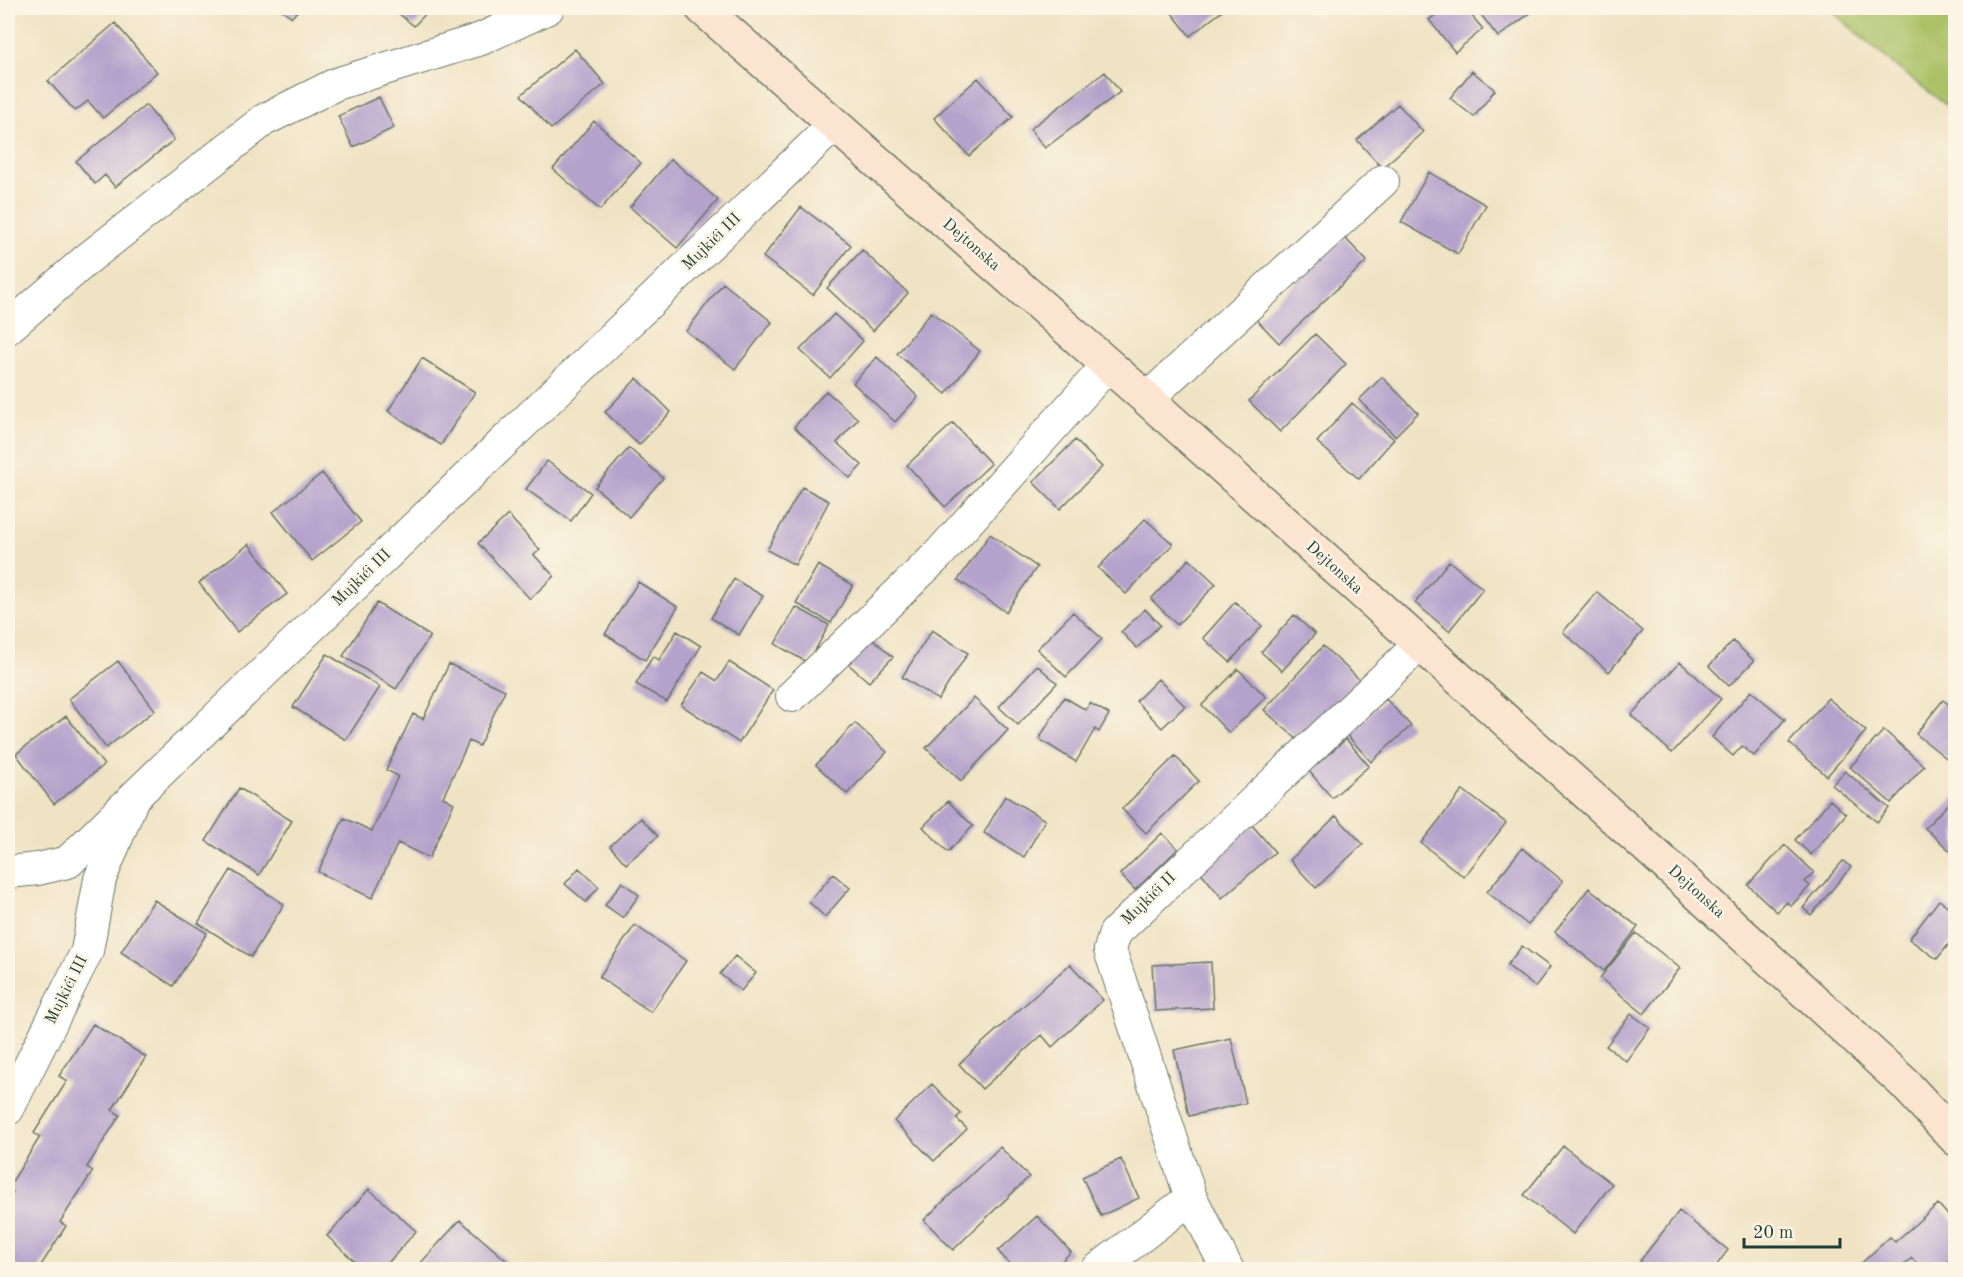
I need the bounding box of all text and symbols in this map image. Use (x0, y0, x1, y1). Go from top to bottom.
street label: Mujkići III (680, 210, 744, 274)
street label: Dejtonska (939, 216, 1003, 274)
street label: Dejtonska (1303, 539, 1366, 598)
street label: Mujkići III (330, 546, 394, 610)
street label: Dejtonska (1665, 863, 1728, 922)
street label: Mujkići II (1119, 870, 1179, 928)
street label: Mujkići III (43, 953, 91, 1027)
scale bar (1744, 1211, 1840, 1249)
text: 20 m (1753, 1224, 1793, 1242)

